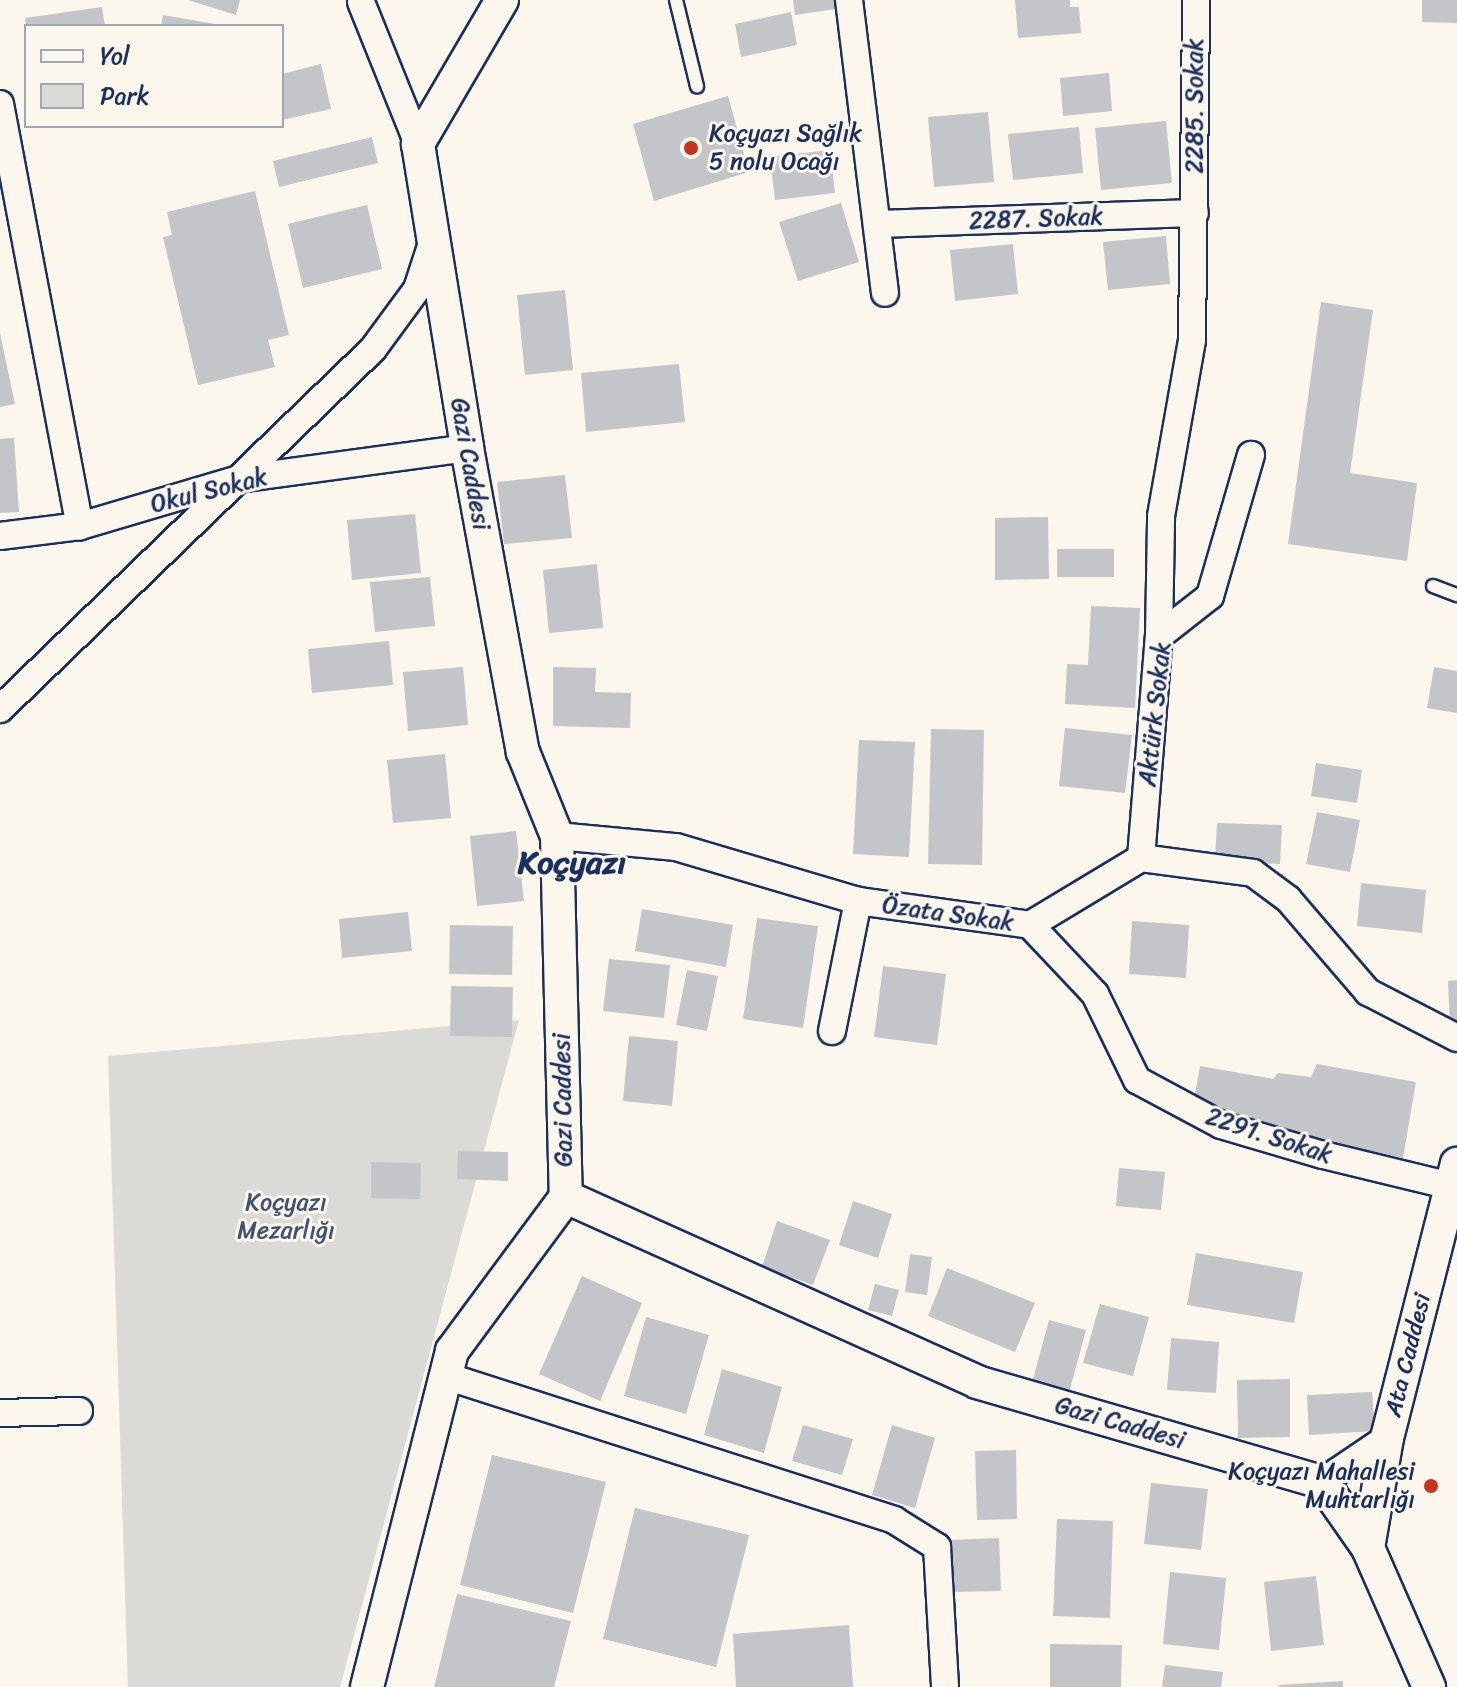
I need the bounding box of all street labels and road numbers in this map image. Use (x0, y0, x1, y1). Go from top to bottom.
street label: 2285. Sokak (1181, 38, 1209, 174)
street label: 2287. Sokak (968, 202, 1104, 236)
street label: Gazi Caddesi (444, 396, 496, 532)
street label: Okul Sokak (148, 463, 270, 519)
street label: Aktürk Sokak (1133, 640, 1177, 788)
street label: Özata Sokak (880, 891, 1016, 937)
street label: Gazi Caddesi (547, 1034, 579, 1166)
street label: 2291. Sokak (1202, 1102, 1336, 1170)
street label: Ata Caddesi (1379, 1291, 1437, 1419)
street label: Gazi Caddesi (1052, 1391, 1188, 1455)

